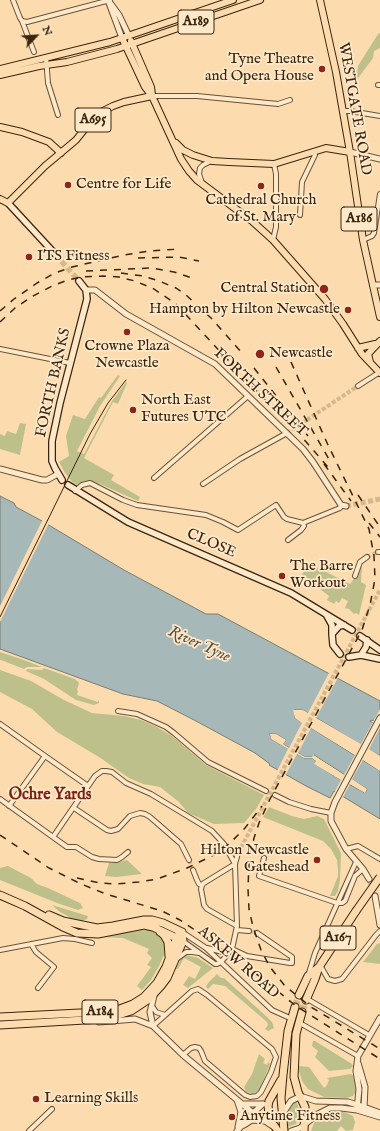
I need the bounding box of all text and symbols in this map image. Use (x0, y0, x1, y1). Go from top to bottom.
road number: A189 (178, 10, 214, 34)
north arrow (16, 16, 56, 56)
text: N (39, 24, 55, 38)
street label: WESTGATE ROAD (333, 41, 375, 177)
place label: Tyne Theatre and Opera House (205, 51, 314, 86)
marker: Tyne Theatre and Opera House (317, 64, 327, 74)
road number: A695 (75, 108, 111, 132)
place label: Centre for Life (76, 176, 172, 194)
marker: Centre for Life (63, 180, 73, 190)
marker: Cathedral Church of St. Mary (256, 181, 266, 191)
place label: Cathedral Church of St. Mary (206, 192, 316, 227)
road number: A186 (341, 207, 377, 231)
place label: ITS Fitness (37, 248, 109, 266)
marker: ITS Fitness (24, 252, 34, 262)
place label: Central Station (220, 280, 315, 298)
marker: Central Station (318, 283, 330, 295)
place label: Hampton by Hilton Newcastle (149, 301, 340, 319)
marker: Hampton by Hilton Newcastle (343, 305, 353, 315)
street label: FORTH BANKS (33, 327, 75, 439)
marker: Crowne Plaza Newcastle (122, 327, 132, 337)
place label: Crowne Plaza Newcastle (85, 338, 169, 373)
street label: FORTH STREET (209, 345, 311, 441)
place label: Newcastle (269, 345, 333, 363)
marker: Newcastle (254, 348, 266, 360)
place label: North East Futures UTC (141, 392, 227, 427)
marker: North East Futures UTC (128, 405, 138, 415)
street label: CLOSE (184, 526, 238, 562)
place label: The Barre Workout (290, 558, 353, 593)
marker: The Barre Workout (277, 571, 287, 581)
water label: River Tyne (165, 623, 233, 667)
district label: Ochre Yards (9, 786, 91, 806)
place label: Hilton Newcastle Gateshead (200, 842, 309, 877)
marker: Hilton Newcastle Gateshead (312, 855, 322, 865)
street label: ASKEW ROAD (194, 923, 282, 1003)
road number: A167 (320, 926, 356, 950)
road number: A184 (82, 1000, 118, 1024)
place label: Learning Skills (44, 1090, 138, 1108)
marker: Learning Skills (31, 1094, 41, 1104)
place label: Anytime Fitness (240, 1108, 340, 1126)
marker: Anytime Fitness (227, 1112, 237, 1122)

